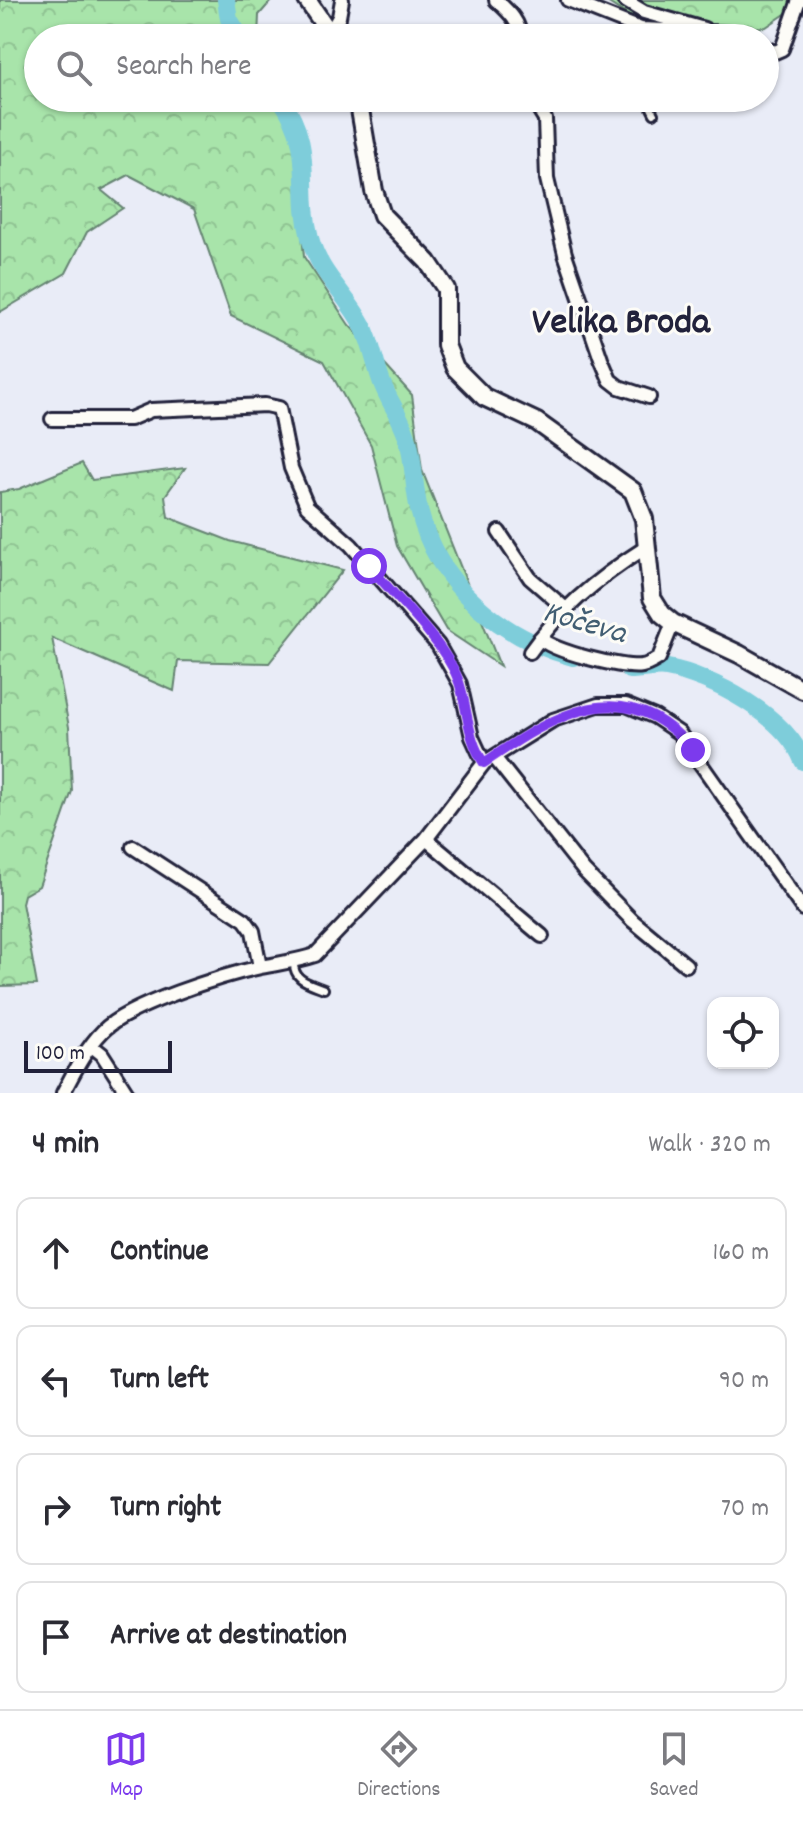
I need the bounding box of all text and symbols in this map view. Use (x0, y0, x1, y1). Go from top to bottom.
search box (24, 24, 779, 112)
icon: search (52, 46, 96, 90)
text: Search here (116, 47, 252, 90)
district label: Velika Broda (532, 297, 711, 352)
route start (351, 548, 387, 584)
water label: Kočeva (537, 591, 633, 659)
route end (675, 732, 711, 768)
map controls (707, 997, 779, 1069)
button: locate (707, 997, 779, 1069)
scale bar (24, 1037, 172, 1073)
text: 100 m (36, 1039, 85, 1070)
text: 4 min (32, 1121, 99, 1170)
text: Walk · 320 m (648, 1127, 771, 1164)
icon: ahead (34, 1231, 78, 1275)
text: Continue (110, 1232, 209, 1275)
text: 160 m (713, 1235, 769, 1272)
icon: left (34, 1359, 78, 1403)
text: Turn left (110, 1360, 209, 1403)
text: 90 m (719, 1363, 769, 1400)
icon: right (34, 1487, 78, 1531)
text: Turn right (110, 1488, 221, 1531)
text: 70 m (721, 1491, 769, 1528)
icon: arrive (34, 1615, 78, 1659)
text: Arrive at destination (110, 1616, 347, 1659)
tab: Map (104, 1727, 148, 1806)
tab: Directions (357, 1727, 441, 1806)
tab: Saved (649, 1727, 699, 1806)

